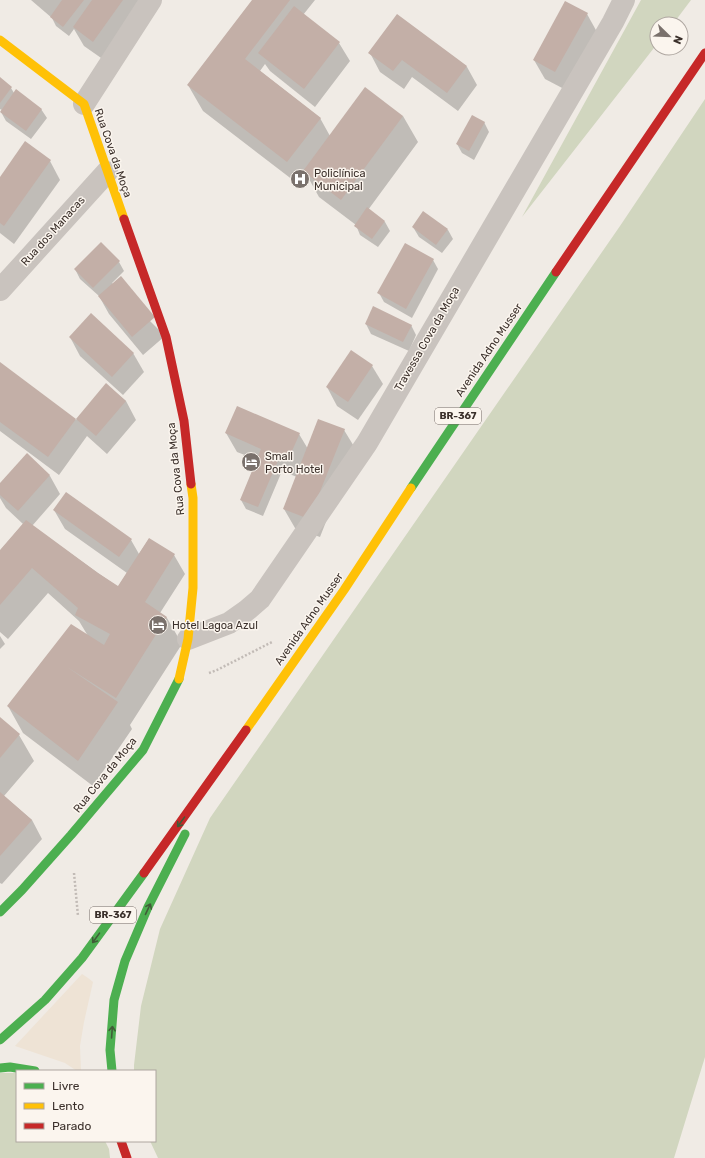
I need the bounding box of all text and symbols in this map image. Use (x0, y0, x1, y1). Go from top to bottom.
north arrow (649, 16, 689, 56)
text: N (670, 34, 685, 46)
street label: Rua Cova da Moça (92, 107, 134, 199)
place label: Policlínica Municipal (314, 167, 366, 193)
hospital icon: Policlínica Municipal (289, 168, 311, 190)
street label: Rua dos Manacas (18, 193, 88, 268)
street label: Travessa Cova da Moça (392, 285, 462, 393)
street label: Avenida Adno Musser (453, 300, 526, 399)
road number: BR-367 (435, 408, 481, 424)
street label: Rua Cova da Moça (165, 422, 187, 516)
place label: Small Porto Hotel (265, 450, 323, 476)
hotel icon: Small Porto Hotel (240, 451, 262, 473)
street label: Avenida Adno Musser (272, 570, 346, 668)
hotel icon: Hotel Lagoa Azul (147, 614, 169, 636)
place label: Hotel Lagoa Azul (172, 619, 258, 632)
street label: Rua Cova da Moça (71, 735, 139, 815)
one-way arrow (177, 816, 185, 827)
one-way arrow (145, 903, 152, 915)
road number: BR-367 (90, 907, 136, 923)
one-way arrow (92, 933, 100, 944)
one-way arrow (108, 1026, 115, 1039)
legend (16, 1070, 156, 1142)
text: Livre (52, 1079, 80, 1093)
text: Lento (52, 1099, 84, 1113)
text: Parado (52, 1119, 91, 1133)

